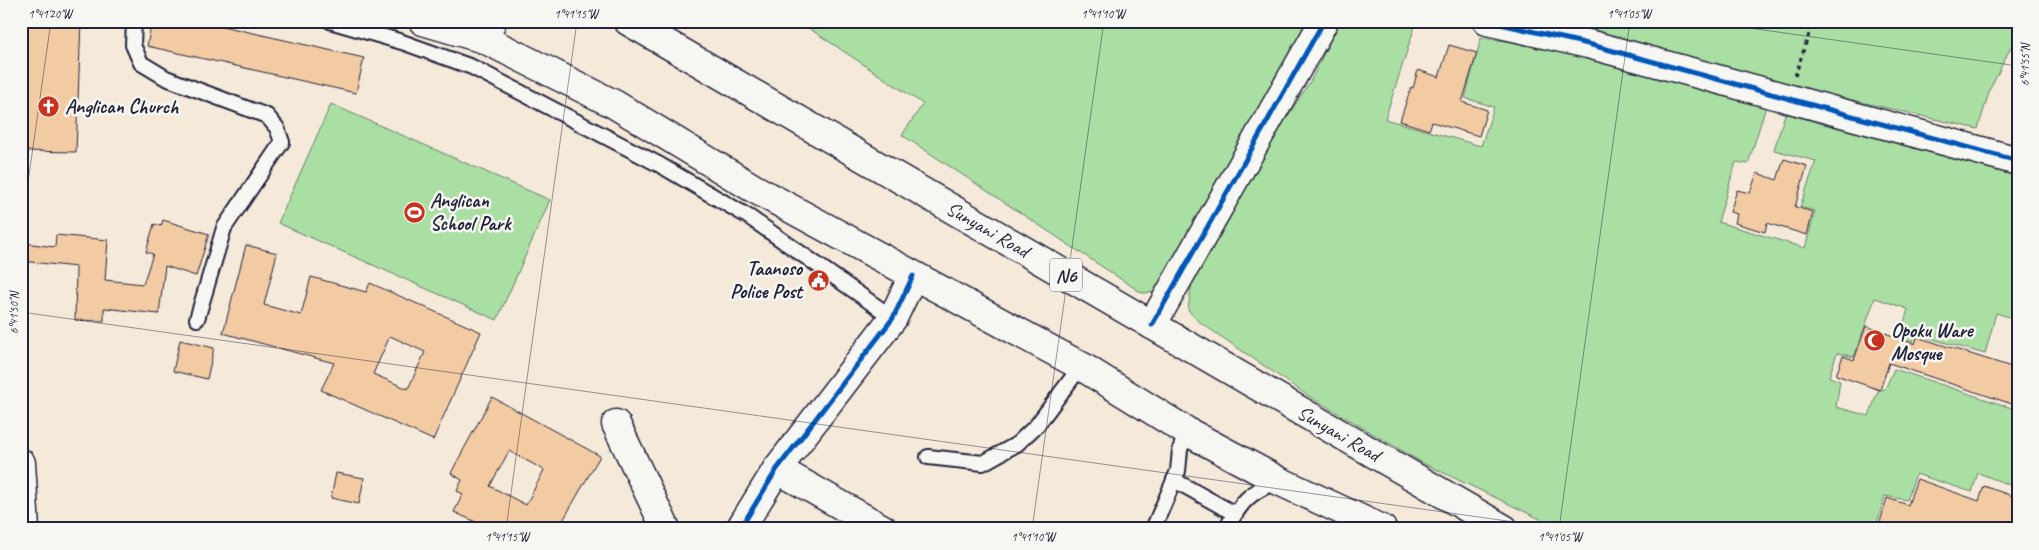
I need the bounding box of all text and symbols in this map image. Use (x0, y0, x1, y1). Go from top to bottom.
text: 1°41'20"W (28, 6, 74, 22)
text: 1°41'15"W (554, 6, 600, 22)
text: 1°41'10"W (1081, 6, 1127, 22)
text: 1°41'05"W (1607, 6, 1653, 22)
text: 6°41'55"N (2017, 42, 2033, 86)
church icon: Anglican Church (37, 94, 61, 118)
place label: Anglican Church (65, 94, 179, 119)
place label: Anglican School Park (430, 188, 512, 236)
street label: Sunyani Road (942, 196, 1036, 265)
sports icon: Anglican School Park (402, 200, 426, 224)
place label: Taanoso Police Post (730, 256, 804, 304)
road number: N6 (1050, 258, 1082, 292)
public building icon: Taanoso Police Post (806, 268, 830, 292)
text: 6°41'50"N (6, 290, 22, 334)
place label: Opoku Ware Mosque (1891, 318, 1975, 366)
mosque icon: Opoku Ware Mosque (1863, 329, 1887, 353)
street label: Sunyani Road (1293, 400, 1387, 469)
text: 1°41'15"W (485, 529, 531, 545)
text: 1°41'10"W (1011, 529, 1057, 545)
text: 1°41'05"W (1538, 529, 1584, 545)

